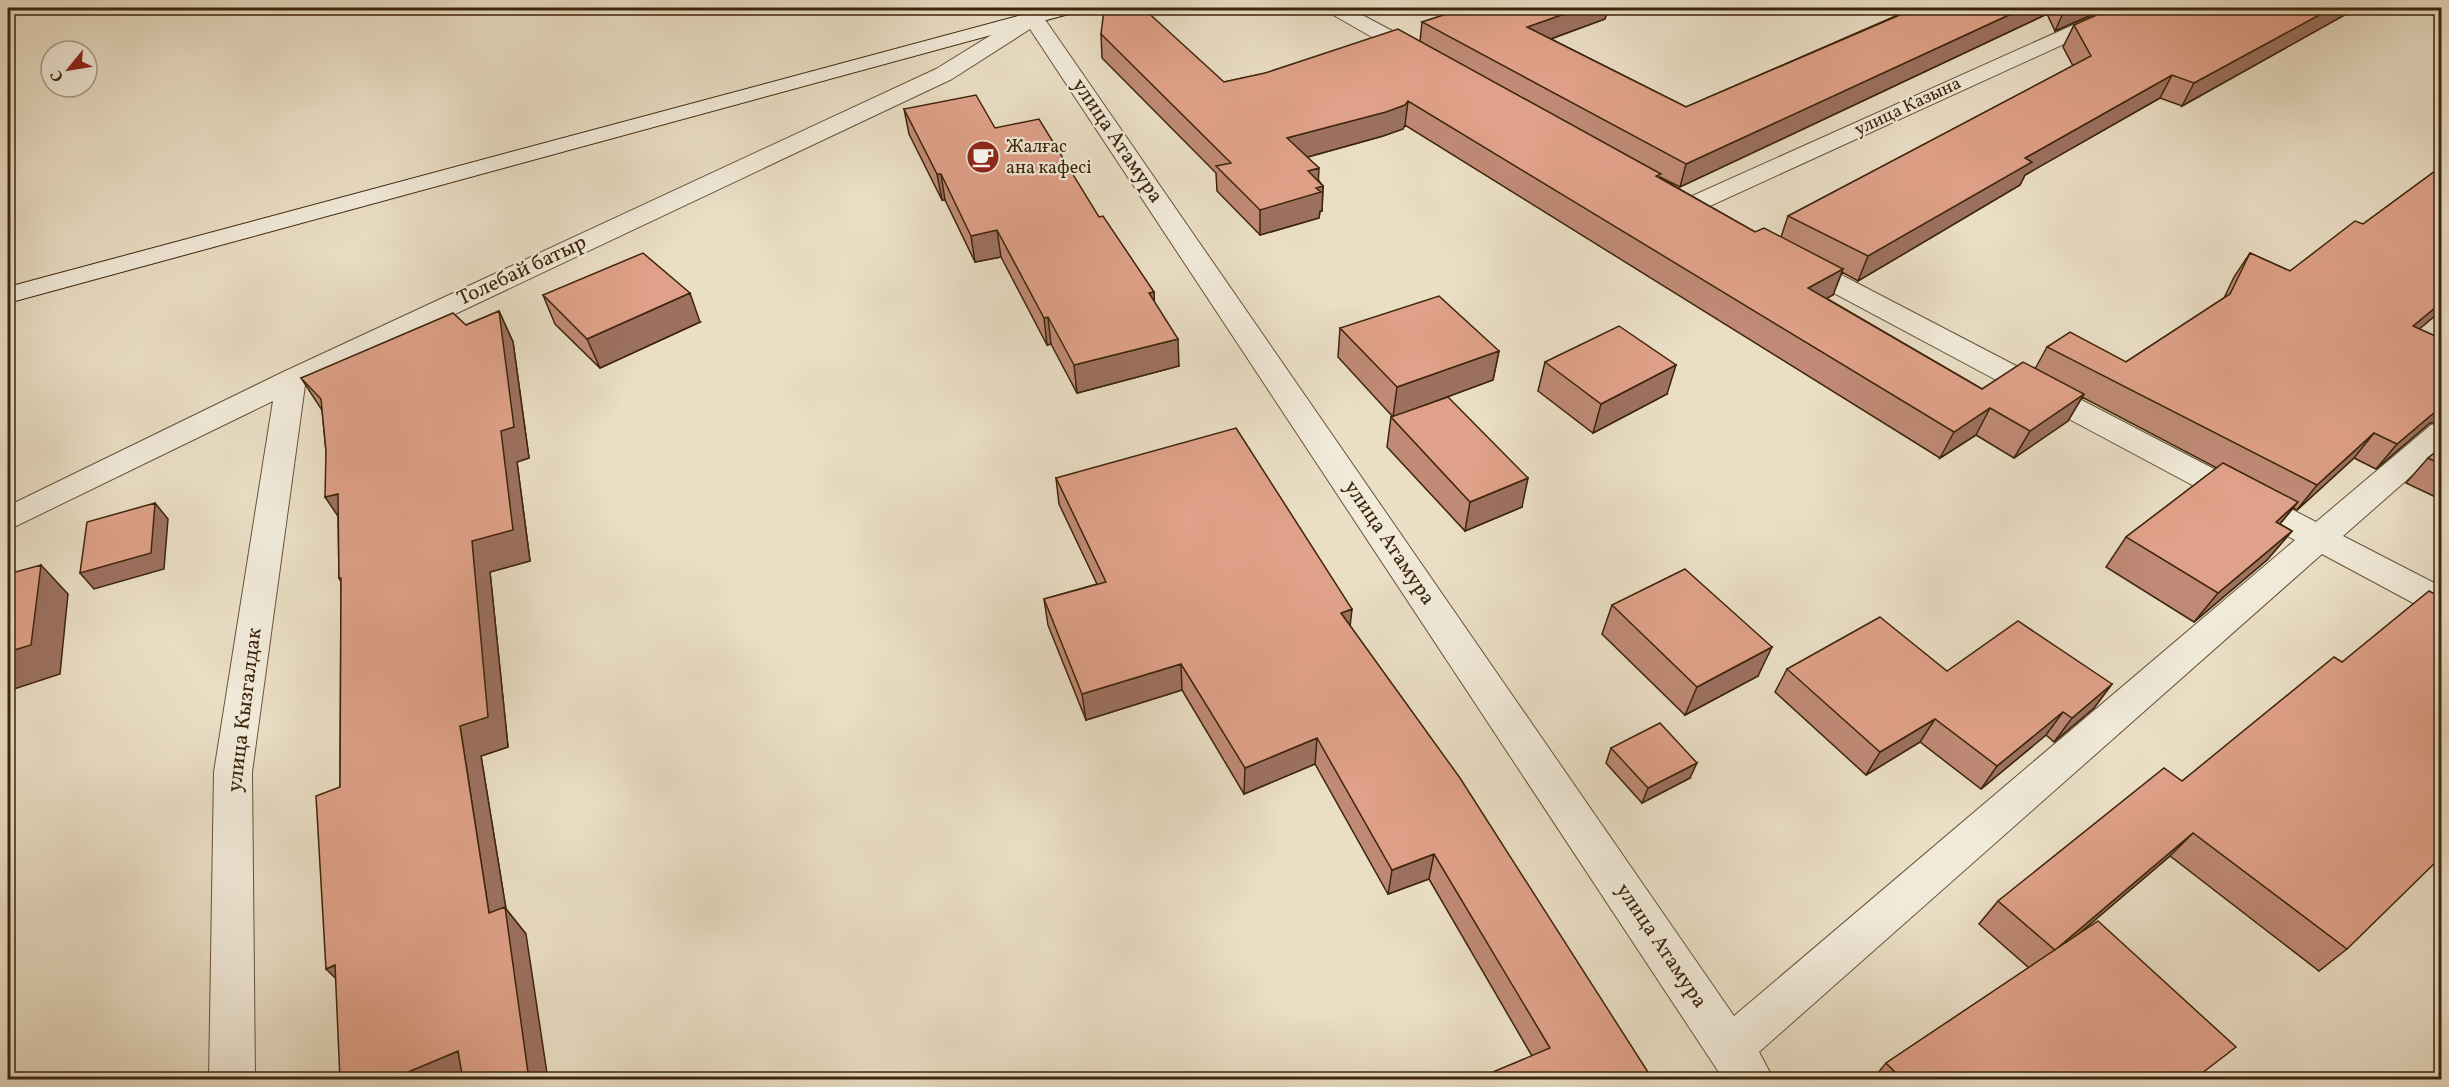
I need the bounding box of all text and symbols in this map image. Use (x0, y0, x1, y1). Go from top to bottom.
north arrow (39, 39, 99, 99)
text: С (46, 66, 70, 85)
street label: улица Казына (1850, 71, 1966, 143)
street label: улица Атамура (1064, 73, 1170, 209)
place label: Жалғас ана кафесі (1006, 135, 1092, 181)
cafe icon: Жалғас ана кафесі (965, 139, 1001, 175)
street label: Толебай батыр (452, 228, 592, 314)
street label: улица Атамура (1336, 475, 1442, 611)
street label: улица Кызгалдак (221, 626, 269, 794)
street label: улица Атамура (1608, 878, 1714, 1014)

